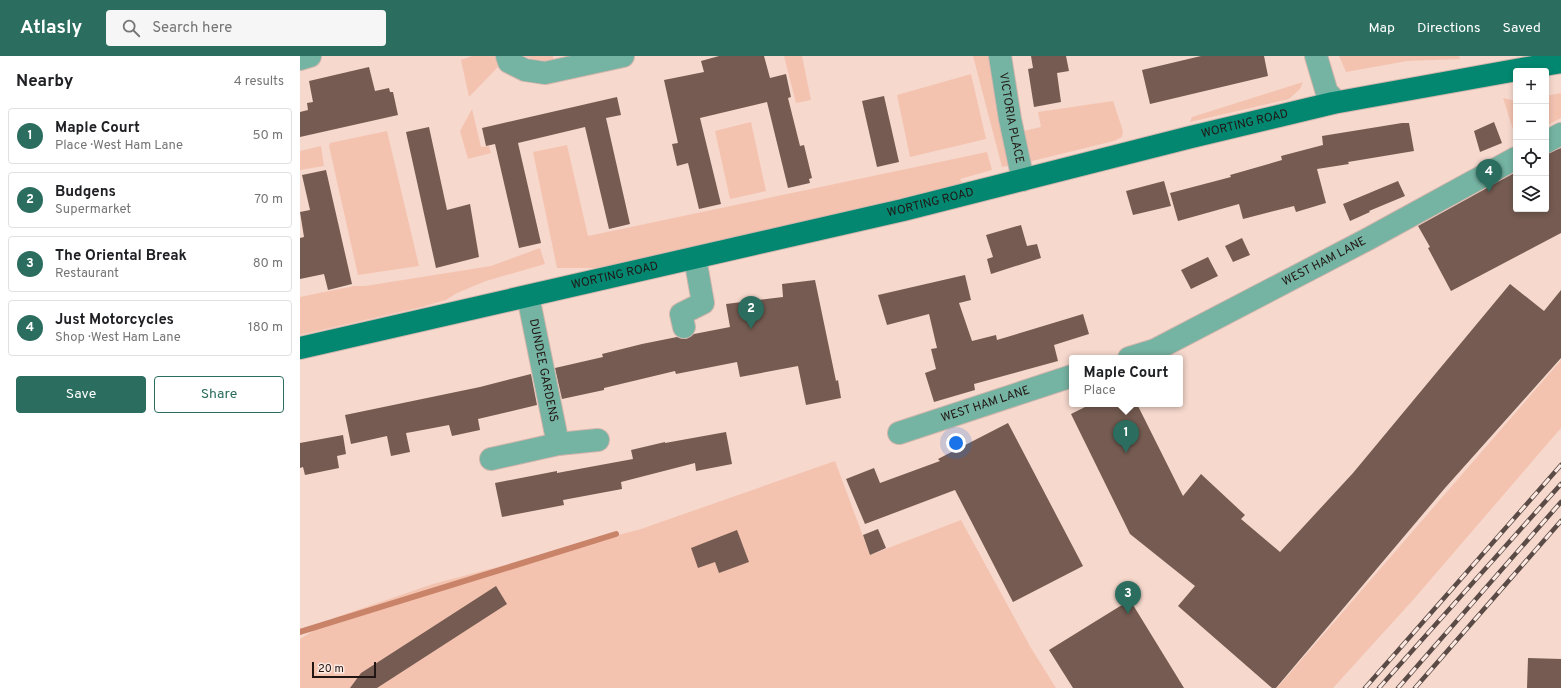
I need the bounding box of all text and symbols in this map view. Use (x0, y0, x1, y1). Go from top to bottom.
search box (106, 10, 386, 46)
text: Atlasly (20, 16, 82, 40)
icon: search (120, 17, 142, 39)
text: Search here (152, 19, 232, 38)
text: Map (1369, 20, 1395, 37)
text: Directions (1417, 20, 1481, 37)
text: Saved (1503, 20, 1541, 37)
map controls (1513, 68, 1549, 212)
button: + (1513, 68, 1549, 104)
text: Nearby (16, 71, 73, 93)
street label: VICTORIA PLACE (995, 71, 1027, 165)
text: 4 results (234, 74, 284, 90)
button: − (1513, 104, 1549, 140)
street label: WORTING ROAD (1200, 106, 1290, 142)
text: Maple Court (55, 119, 140, 138)
text: 1 (27, 128, 33, 144)
text: 50 m (253, 128, 283, 144)
text: Place · West Ham Lane (55, 138, 183, 154)
button: locate (1513, 140, 1549, 176)
pin: 4 (1476, 159, 1502, 192)
button: layers (1513, 176, 1549, 212)
text: Budgens (55, 183, 116, 202)
street label: WORTING ROAD (886, 184, 976, 221)
text: 2 (26, 192, 34, 208)
text: 70 m (254, 192, 283, 208)
text: Supermarket (55, 202, 131, 218)
street label: WEST HAM LANE (1280, 233, 1369, 290)
text: The Oriental Break (55, 247, 187, 266)
text: 3 (26, 256, 34, 272)
text: 80 m (253, 256, 283, 272)
street label: WORTING ROAD (570, 258, 660, 294)
text: Restaurant (55, 266, 119, 282)
pin: 2 (738, 296, 764, 329)
text: Just Motorcycles (55, 311, 174, 330)
street label: DUNDEE GARDENS (525, 317, 561, 424)
text: 4 (26, 320, 34, 336)
text: 180 m (248, 320, 283, 336)
text: Shop · West Ham Lane (55, 330, 181, 346)
popup (1069, 355, 1183, 407)
text: Maple Court (1084, 364, 1168, 383)
button: Save (16, 376, 146, 413)
button: Share (154, 376, 284, 413)
street label: WEST HAM LANE (939, 382, 1032, 427)
text: Place (1084, 383, 1116, 399)
pin: 1 (1113, 420, 1139, 453)
your location (946, 433, 966, 453)
pin: 3 (1115, 581, 1141, 614)
scale bar (312, 660, 376, 679)
text: 20 m (318, 662, 344, 676)

